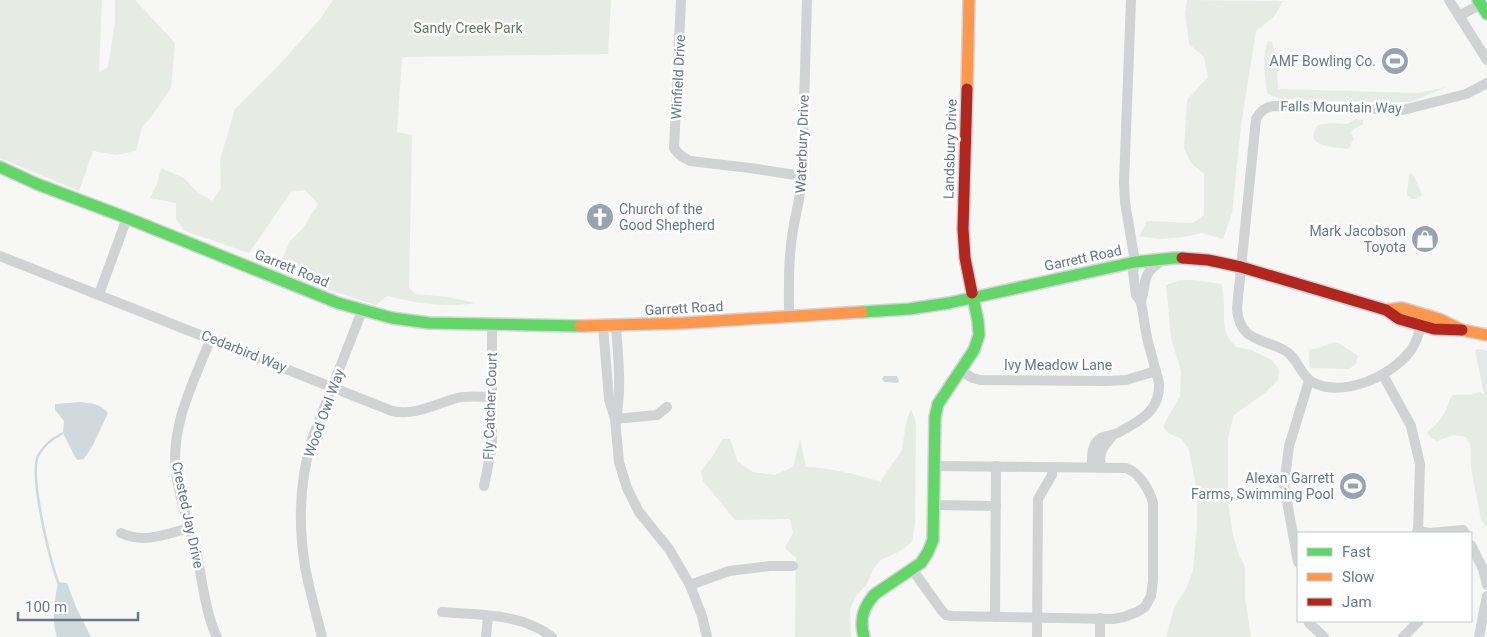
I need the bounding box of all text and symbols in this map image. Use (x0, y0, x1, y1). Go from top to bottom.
park label: Sandy Creek Park (413, 20, 523, 36)
street label: Winfield Drive (668, 34, 688, 120)
sports icon: AMF Bowling Co. (1380, 46, 1410, 76)
place label: AMF Bowling Co. (1270, 53, 1376, 69)
street label: Waterbury Drive (792, 94, 812, 194)
street label: Falls Mountain Way (1280, 98, 1402, 116)
street label: Landsbury Drive (940, 99, 960, 199)
place label: Church of the Good Shepherd (619, 201, 715, 233)
church icon: Church of the Good Shepherd (585, 202, 615, 232)
place label: Mark Jacobson Toyota (1309, 223, 1406, 255)
shop icon: Mark Jacobson Toyota (1410, 224, 1440, 254)
street label: Garrett Road (1043, 242, 1123, 274)
street label: Garrett Road (253, 246, 331, 290)
street label: Garrett Road (644, 298, 724, 318)
street label: Cedarbird Way (199, 327, 289, 375)
street label: Fly Catcher Court (480, 351, 500, 460)
street label: Ivy Meadow Lane (1004, 357, 1112, 373)
street label: Wood Owl Way (301, 366, 348, 459)
street label: Crested Jay Drive (169, 460, 207, 570)
place label: Alexan Garrett Farms, Swimming Pool (1191, 470, 1334, 502)
sports icon: Alexan Garrett Farms, Swimming Pool (1338, 471, 1368, 501)
legend (1297, 532, 1472, 622)
text: Fast (1342, 543, 1371, 561)
text: Slow (1342, 568, 1374, 586)
scale bar (18, 590, 138, 622)
text: Jam (1342, 593, 1372, 611)
text: 100 m (25, 598, 67, 616)

